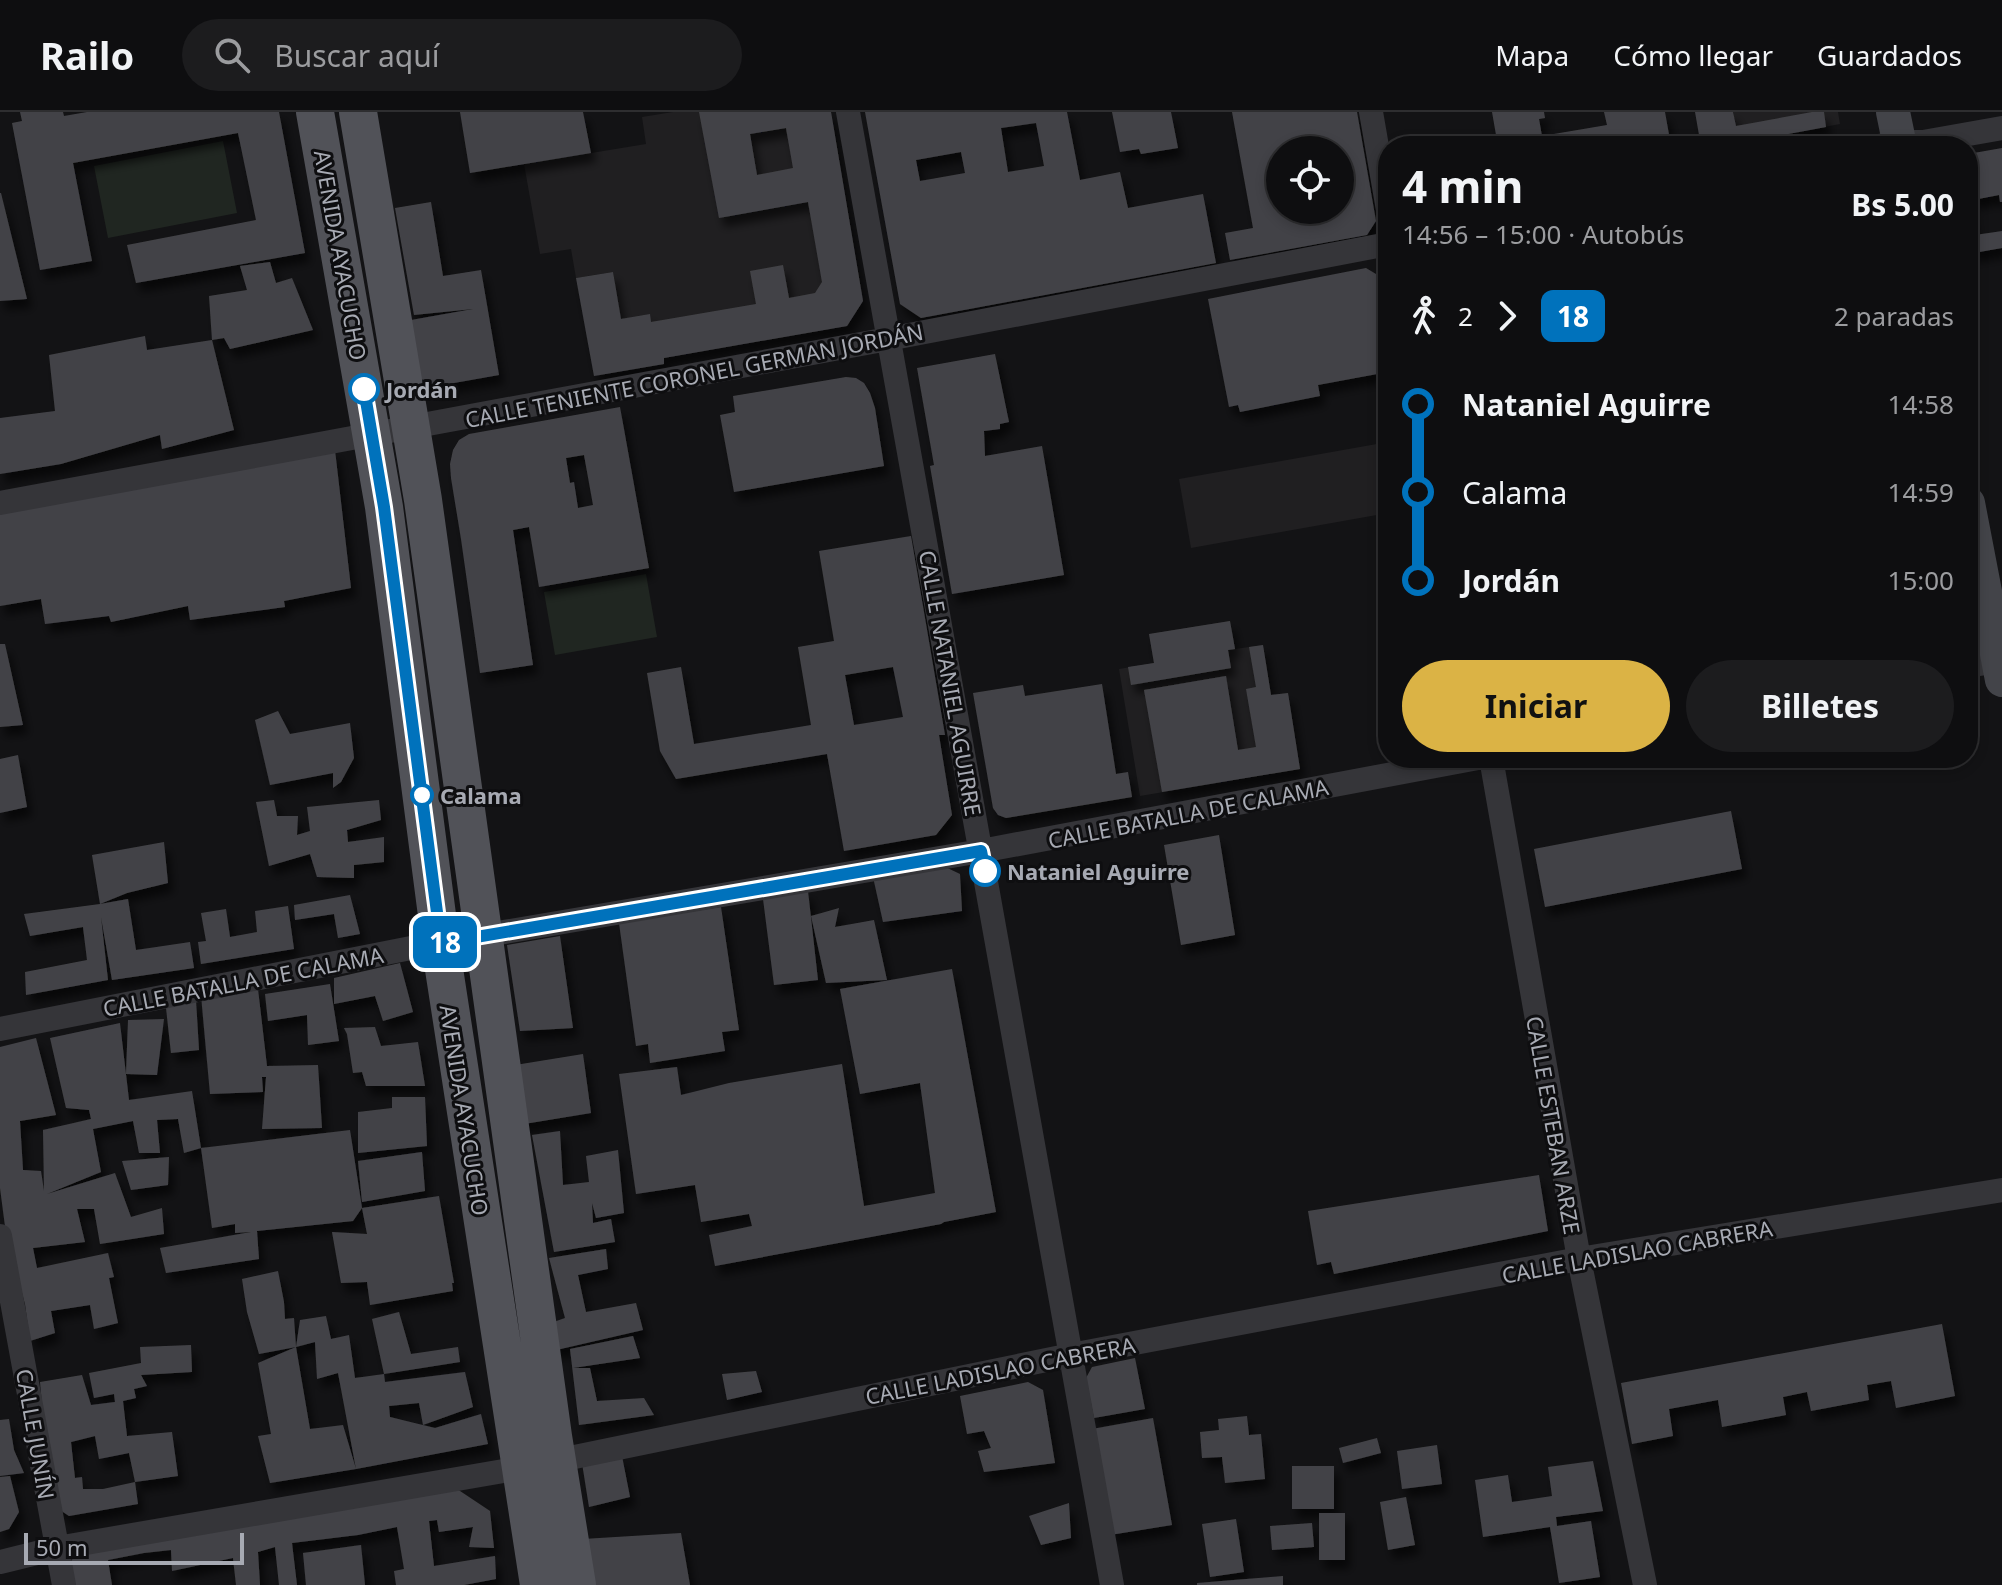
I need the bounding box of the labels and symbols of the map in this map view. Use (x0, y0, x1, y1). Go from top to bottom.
street label: AVENIDA AYACUCHO (308, 147, 374, 363)
street label: CALLE TENIENTE CORONEL GERMAN JORDÁN (462, 316, 926, 434)
marker: Jordán (349, 374, 379, 404)
place label: Jordán (384, 374, 458, 404)
street label: CALLE NATANIEL AGUIRRE (913, 548, 989, 818)
street label: CALLE BATALLA DE CALAMA (1045, 771, 1332, 855)
place label: Calama (440, 780, 522, 810)
marker: Calama (411, 784, 433, 806)
marker: Nataniel Aguirre (970, 856, 1000, 886)
place label: Nataniel Aguirre (1007, 856, 1189, 886)
line badge: 18 (409, 916, 481, 968)
street label: CALLE BATALLA DE CALAMA (100, 939, 387, 1023)
street label: AVENIDA AYACUCHO (434, 1002, 496, 1218)
street label: CALLE ESTEBAN ARZE (1520, 1014, 1588, 1236)
street label: CALLE LADISLAO CABRERA (1499, 1212, 1776, 1290)
street label: CALLE LADISLAO CABRERA (863, 1329, 1138, 1411)
street label: CALLE JUNÍN (10, 1366, 62, 1502)
scale bar (24, 1529, 244, 1565)

